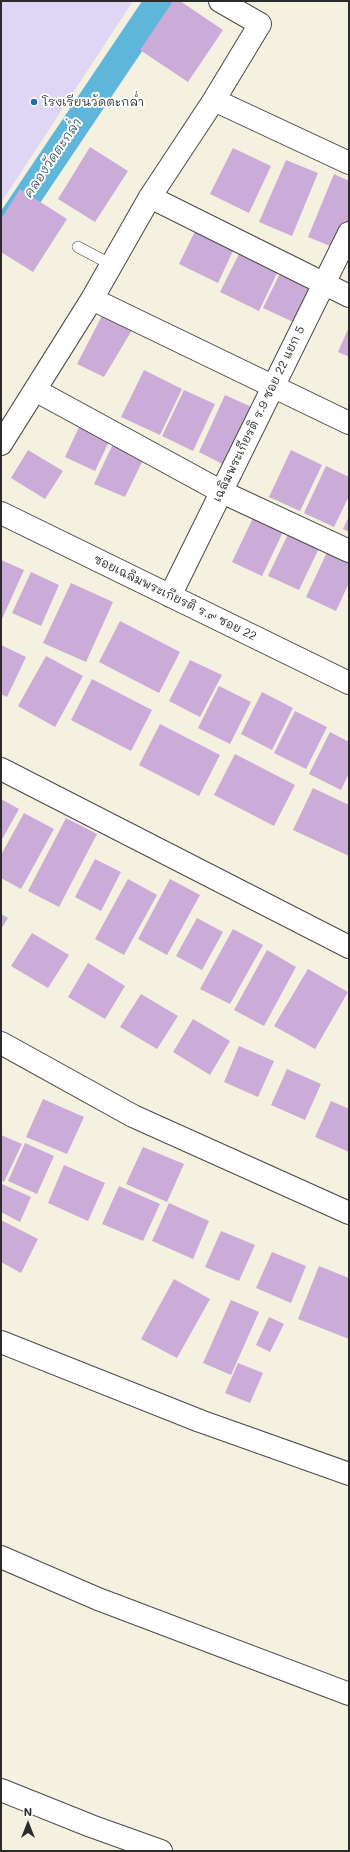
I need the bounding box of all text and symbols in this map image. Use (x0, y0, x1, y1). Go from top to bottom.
place label: โรงเรียนวัดตะกล่ำ (42, 95, 144, 109)
marker: โรงเรียนวัดตะกล่ำ (29, 97, 39, 107)
water label: คลองวัดตะกล่ำ (21, 115, 85, 201)
street label: เฉลิมพระเกียรติ ร.9 ซอย 22 แยก 5 (210, 324, 308, 504)
street label: ซอยเฉลิมพระเกียรติ ร.๙ ซอย 22 (91, 552, 259, 644)
north arrow (8, 1804, 48, 1844)
text: N (24, 1804, 32, 1819)

